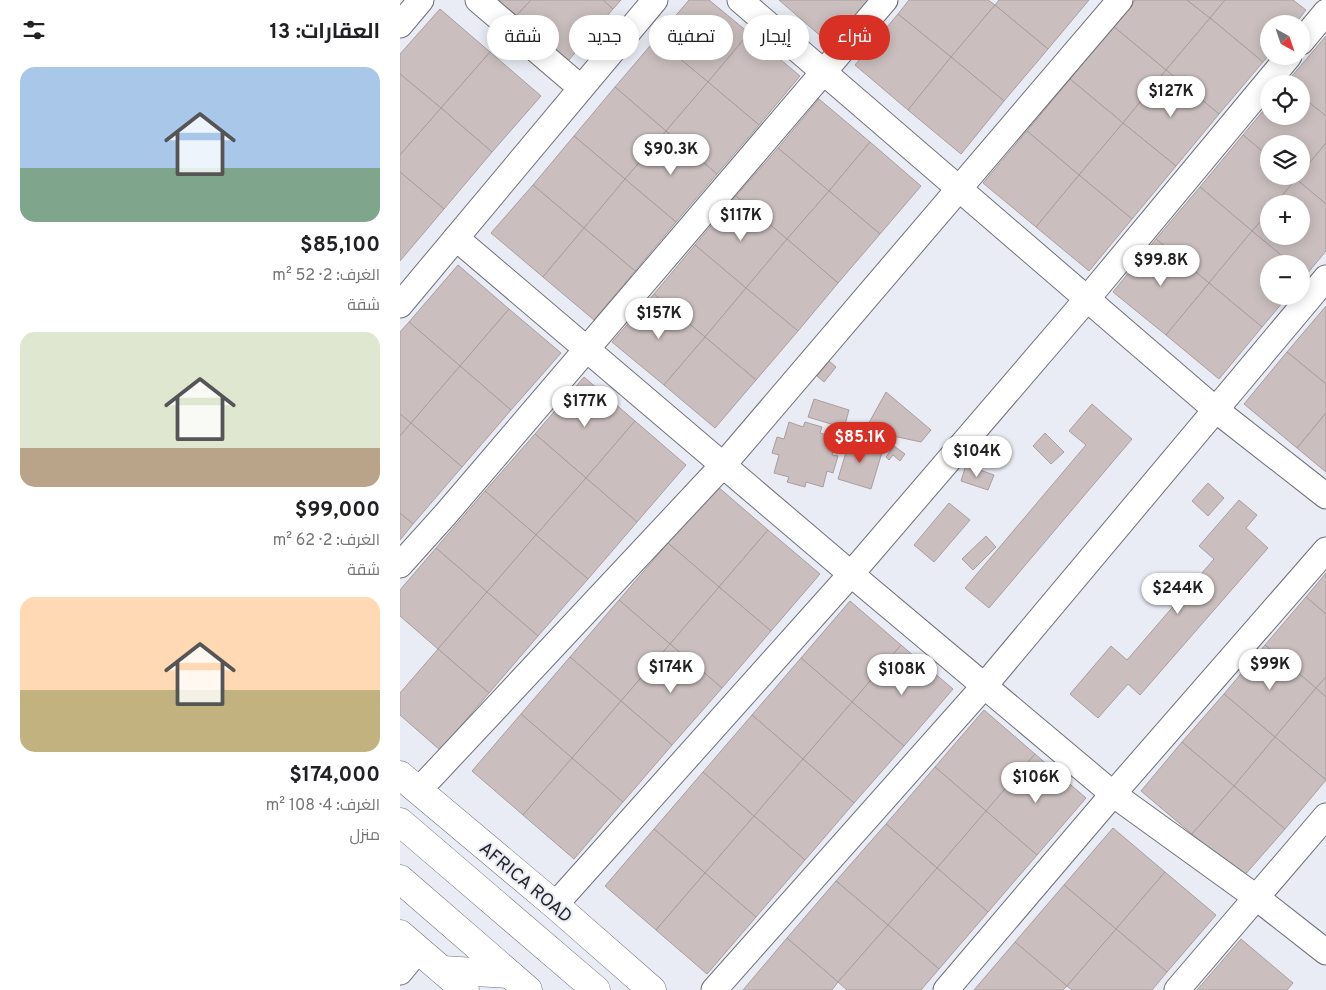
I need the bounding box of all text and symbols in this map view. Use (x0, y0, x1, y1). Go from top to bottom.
chip: شقة (487, 15, 559, 60)
chip: جديد (569, 15, 639, 60)
chip: تصفية (649, 15, 733, 60)
chip: إيجار (743, 15, 809, 60)
chip: شراء (819, 15, 890, 60)
north arrow (1260, 15, 1310, 65)
map controls (1260, 15, 1310, 305)
icon: filters (20, 16, 48, 44)
text: العقارات: 13 (269, 19, 380, 46)
button: locate (1260, 75, 1310, 125)
pin: $127K (1136, 76, 1206, 118)
text: $127K (1148, 82, 1194, 102)
icon: home (155, 99, 245, 189)
pin: $90.3K (630, 134, 712, 176)
button: layers (1260, 135, 1310, 185)
text: $90.3K (644, 140, 698, 160)
button: + (1260, 195, 1310, 245)
pin: $117K (706, 200, 776, 242)
text: $117K (720, 206, 762, 226)
text: $85,100 (300, 232, 380, 259)
pin: $99.8K (1120, 244, 1202, 287)
text: $99.8K (1134, 251, 1188, 271)
button: − (1260, 255, 1310, 305)
text: الغرف: 2 · 52 m² (272, 266, 380, 286)
text: شقة (347, 296, 380, 316)
pin: $157K (624, 298, 694, 340)
text: $157K (636, 304, 682, 324)
icon: home (155, 364, 245, 454)
pin: $177K (550, 386, 620, 428)
text: $177K (563, 392, 607, 412)
pin: $85.1K (819, 422, 901, 464)
text: $85.1K (834, 428, 886, 448)
pin: $104K (942, 436, 1012, 478)
text: $104K (953, 442, 1001, 462)
text: $99,000 (295, 497, 380, 524)
text: الغرف: 2 · 62 m² (273, 531, 380, 551)
text: شقة (347, 561, 380, 581)
pin: $244K (1143, 572, 1213, 615)
text: $244K (1152, 579, 1204, 599)
icon: home (155, 629, 245, 719)
pin: $99K (1240, 648, 1300, 691)
pin: $174K (636, 652, 706, 694)
pin: $108K (867, 654, 937, 696)
text: $99K (1250, 655, 1290, 675)
text: $174K (649, 658, 693, 678)
text: $108K (878, 660, 926, 680)
text: $174,000 (289, 762, 380, 789)
pin: $106K (1001, 762, 1071, 804)
text: $106K (1012, 768, 1060, 788)
text: الغرف: 4 · 108 m² (266, 796, 380, 816)
text: منزل (350, 826, 380, 846)
street label: AFRICA ROAD (474, 838, 576, 929)

